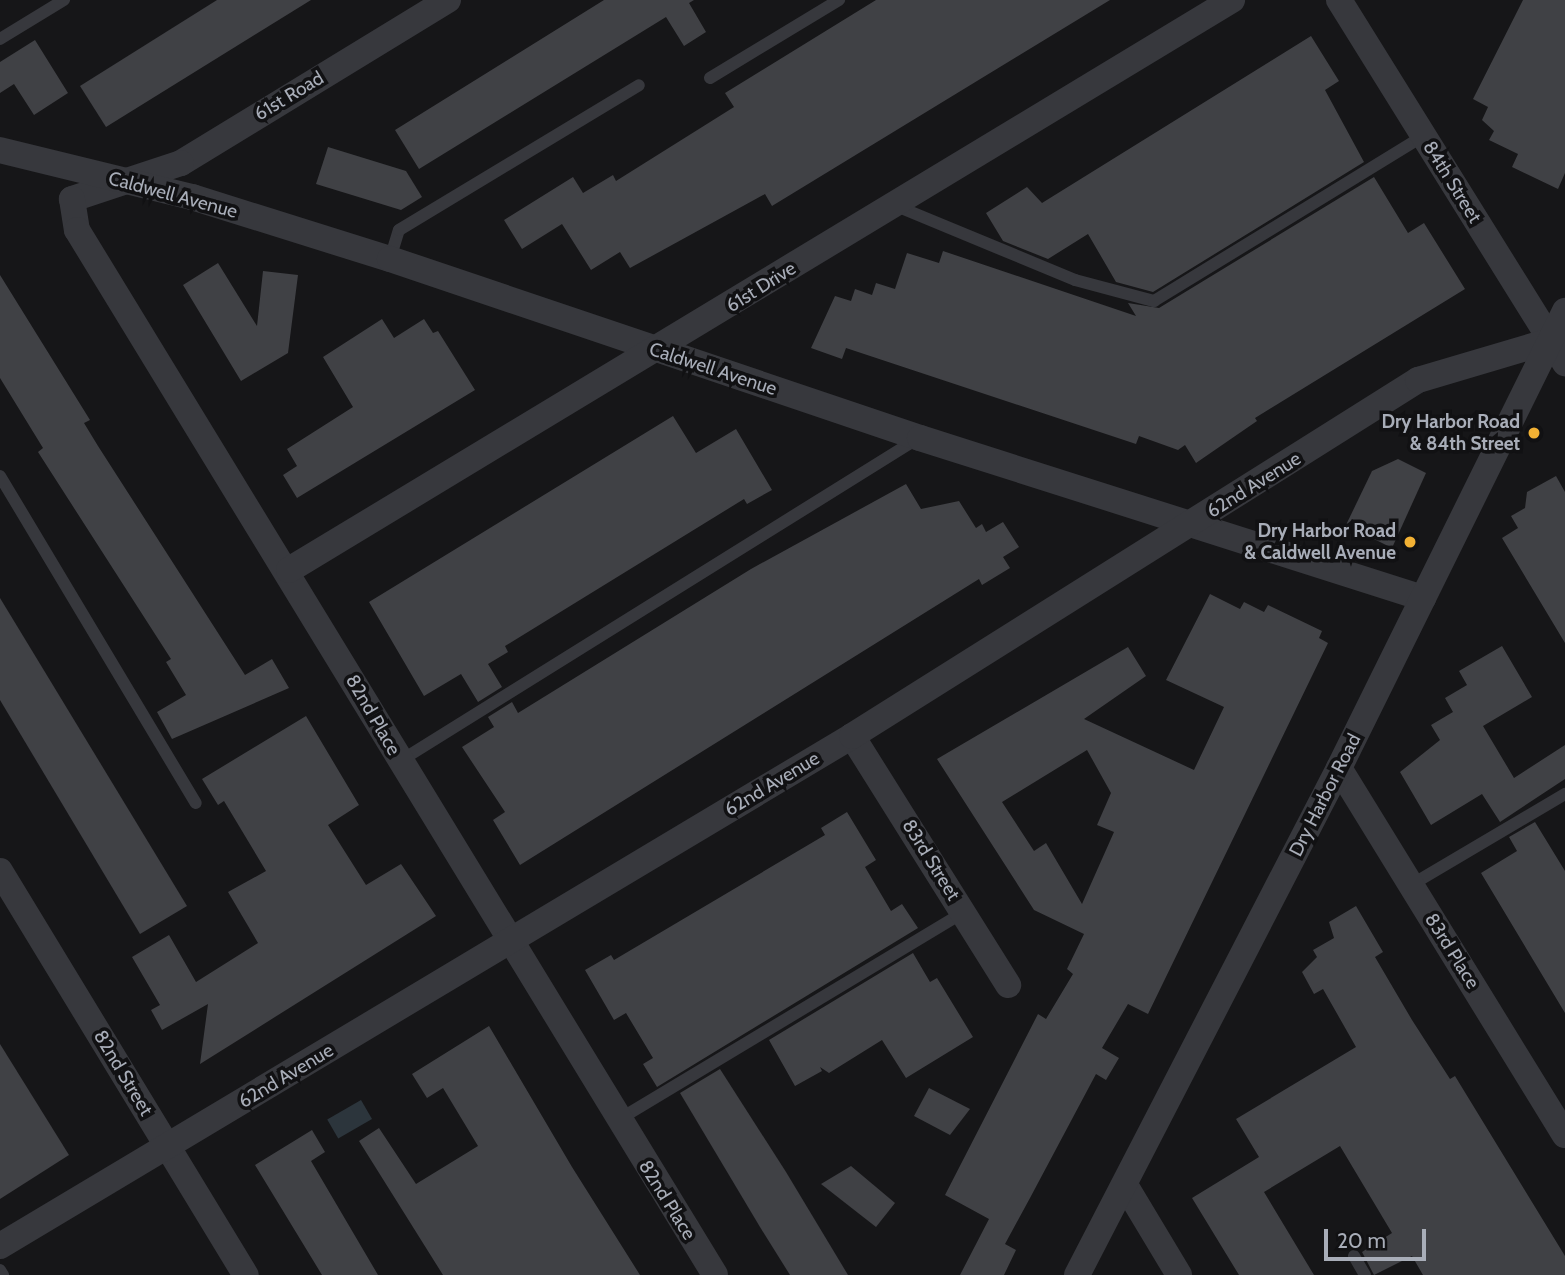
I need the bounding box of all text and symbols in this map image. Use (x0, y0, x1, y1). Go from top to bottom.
street label: 61st Road (250, 67, 328, 125)
street label: 84th Street (1418, 137, 1486, 227)
street label: Caldwell Avenue (106, 167, 240, 223)
street label: 61st Drive (722, 257, 800, 317)
street label: Caldwell Avenue (646, 338, 780, 400)
place label: Dry Harbor Road & 84th Street (1381, 411, 1520, 455)
marker: Dry Harbor Road & 84th Street (1526, 425, 1542, 441)
street label: 62nd Avenue (1203, 447, 1305, 523)
place label: Dry Harbor Road & Caldwell Avenue (1244, 520, 1396, 564)
marker: Dry Harbor Road & Caldwell Avenue (1402, 534, 1418, 550)
street label: 82nd Place (341, 671, 405, 759)
street label: Dry Harbor Road (1284, 730, 1366, 860)
street label: 62nd Avenue (721, 747, 823, 821)
street label: 83rd Street (897, 815, 965, 905)
street label: 83rd Place (1420, 909, 1484, 993)
street label: 82nd Street (89, 1026, 157, 1120)
street label: 62nd Avenue (235, 1039, 337, 1113)
street label: 82nd Place (634, 1156, 700, 1244)
scale bar (1327, 1216, 1428, 1260)
text: 20 m (1337, 1228, 1386, 1253)

